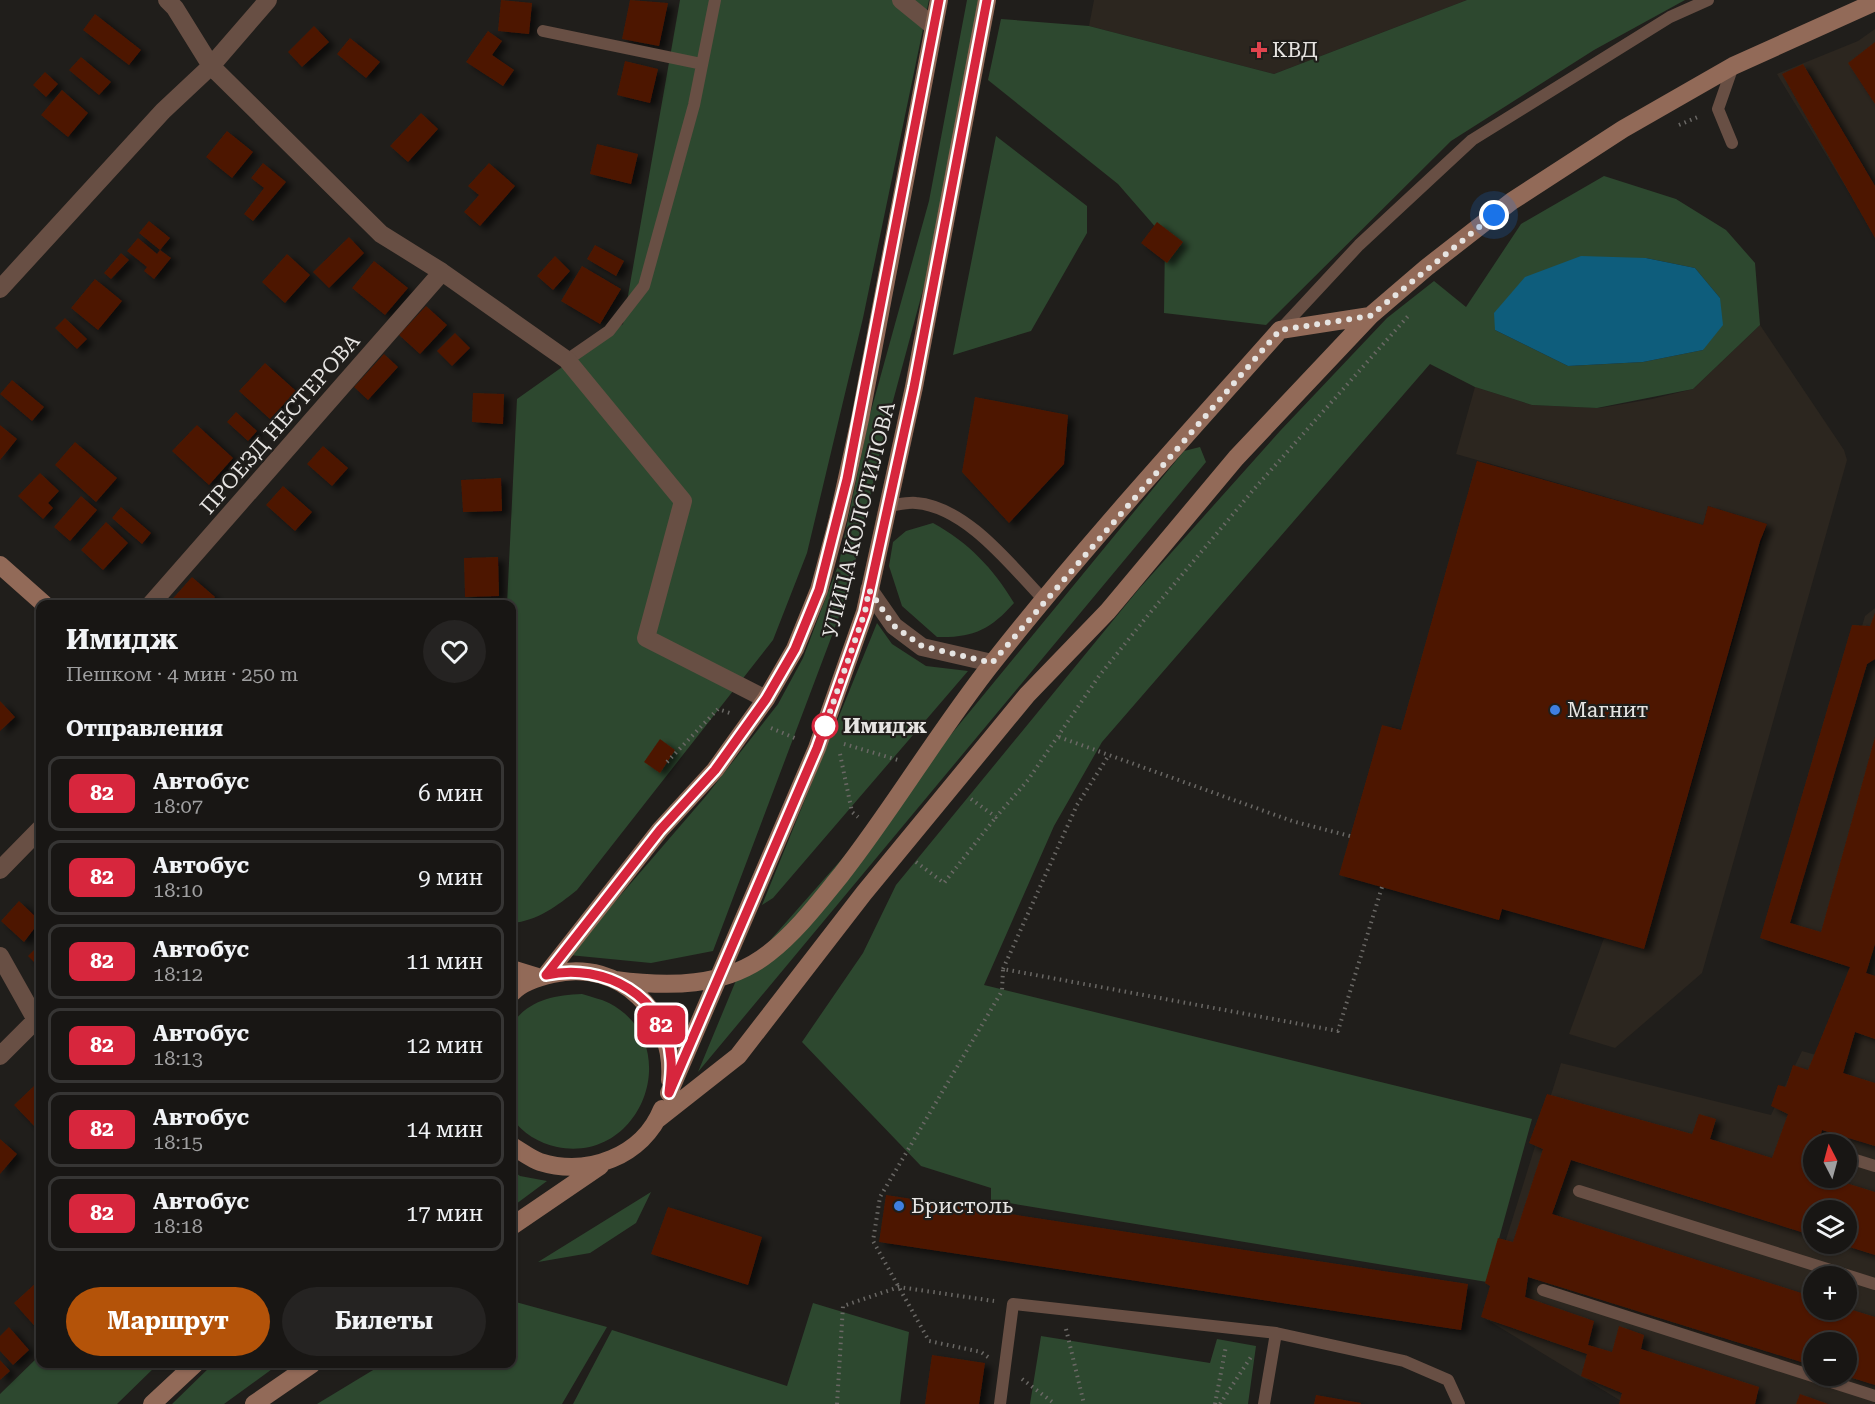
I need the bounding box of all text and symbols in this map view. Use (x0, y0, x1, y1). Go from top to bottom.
place label: КВД (1272, 38, 1318, 62)
marker: КВД (1250, 41, 1268, 59)
your location (1479, 200, 1509, 230)
street label: ПРОЕЗД НЕСТЕРОВА (195, 329, 365, 519)
street label: УЛИЦА КОЛОТИЛОВА (818, 399, 900, 641)
button: heart (423, 620, 486, 683)
text: Имидж (66, 623, 178, 656)
text: Пешком · 4 мин · 250 m (66, 662, 298, 686)
place label: Магнит (1567, 698, 1649, 722)
marker: Магнит (1548, 703, 1562, 717)
marker: Имидж (812, 713, 838, 739)
place label: Имидж (843, 714, 928, 738)
text: Отправления (66, 716, 223, 741)
text: Автобус (153, 769, 249, 794)
text: 82 (90, 781, 114, 805)
text: 6 мин (418, 781, 483, 806)
text: 18:07 (153, 794, 203, 818)
text: Автобус (153, 853, 249, 878)
text: 82 (90, 865, 114, 889)
text: 9 мин (418, 865, 483, 890)
text: 18:10 (153, 878, 203, 902)
text: Автобус (153, 937, 249, 962)
text: 82 (90, 949, 114, 973)
text: 11 мин (406, 949, 483, 974)
text: 18:12 (153, 962, 203, 986)
line badge: 82 (634, 1006, 688, 1044)
text: 82 (649, 1013, 673, 1037)
text: Автобус (153, 1021, 249, 1046)
text: 82 (90, 1033, 114, 1057)
text: 12 мин (406, 1033, 483, 1058)
text: 18:13 (153, 1046, 203, 1070)
text: Автобус (153, 1105, 249, 1130)
text: 82 (90, 1117, 114, 1141)
text: 14 мин (406, 1117, 483, 1142)
text: 18:15 (153, 1130, 203, 1154)
north arrow (1803, 1134, 1857, 1188)
map controls (1803, 1134, 1857, 1386)
text: Автобус (153, 1189, 249, 1214)
place label: Бристоль (911, 1194, 1013, 1218)
marker: Бристоль (892, 1199, 906, 1213)
button: layers (1803, 1200, 1857, 1254)
text: 82 (90, 1201, 114, 1225)
text: 17 мин (406, 1201, 483, 1226)
text: 18:18 (153, 1214, 203, 1238)
button: + (1803, 1266, 1857, 1320)
button: Маршрут (66, 1287, 270, 1356)
button: Билеты (282, 1287, 486, 1356)
button: − (1803, 1332, 1857, 1386)

